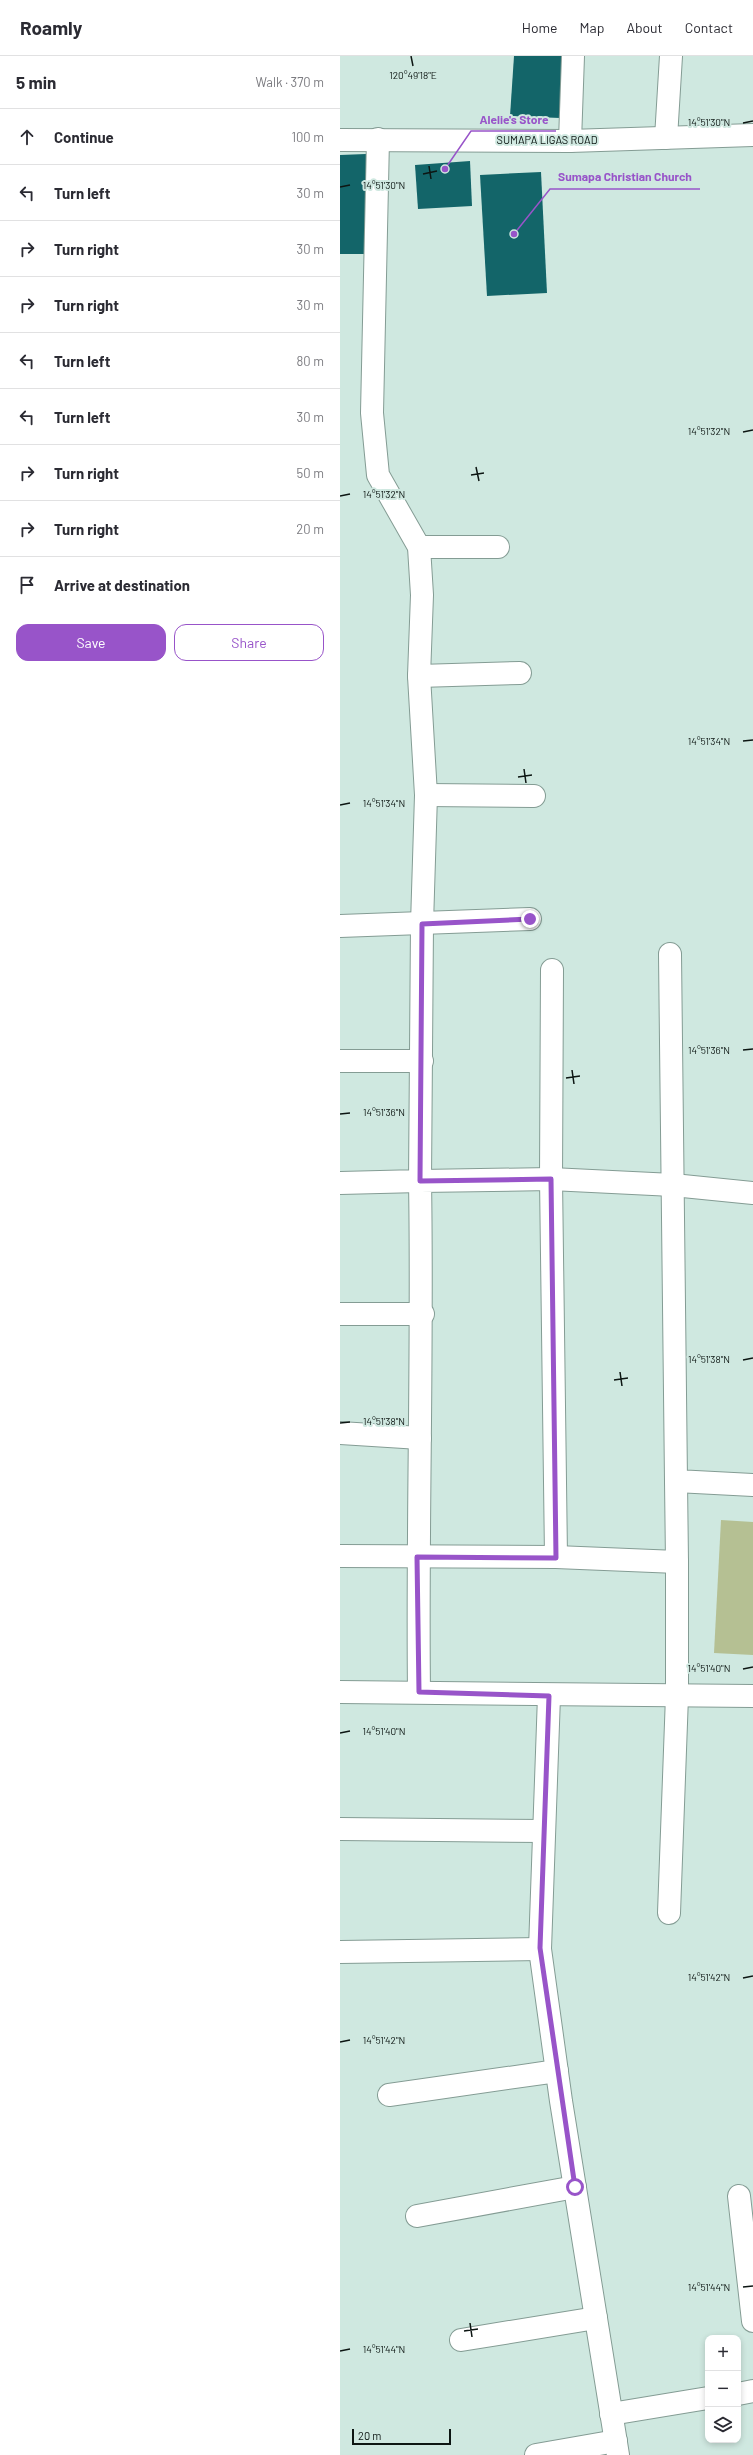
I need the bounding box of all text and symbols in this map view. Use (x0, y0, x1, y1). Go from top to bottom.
text: Roamly (20, 16, 82, 39)
text: Home (522, 19, 558, 36)
text: Map (580, 19, 604, 36)
text: About (626, 19, 663, 36)
text: Contact (685, 19, 733, 36)
text: 120°49'18"E (389, 69, 437, 81)
text: 5 min (16, 72, 56, 92)
text: Walk · 370 m (256, 74, 324, 90)
callout: Alelie's Store (471, 107, 556, 131)
text: Alelie's Store (479, 112, 549, 126)
text: 14°51'30"N (688, 116, 730, 128)
icon: ahead (16, 126, 38, 148)
text: Continue (54, 128, 114, 146)
text: 100 m (291, 129, 324, 145)
street label: SUMAPA LIGAS ROAD (496, 133, 598, 146)
callout: Sumapa Christian Church (550, 165, 700, 189)
text: Sumapa Christian Church (558, 169, 692, 183)
text: 14°51'30"N (363, 179, 405, 191)
icon: left (16, 182, 38, 204)
text: Turn left (54, 184, 110, 202)
text: 30 m (297, 185, 324, 201)
icon: right (16, 238, 38, 260)
text: Turn right (54, 240, 119, 258)
text: 30 m (297, 241, 324, 257)
icon: right (16, 294, 38, 316)
text: Turn right (54, 296, 119, 314)
text: 30 m (297, 297, 324, 313)
icon: left (16, 350, 38, 372)
text: Turn left (54, 352, 110, 370)
text: 80 m (297, 353, 324, 369)
icon: left (16, 406, 38, 428)
text: Turn left (54, 408, 110, 426)
text: 30 m (297, 409, 324, 425)
text: 14°51'32"N (688, 425, 730, 437)
icon: right (16, 462, 38, 484)
text: Turn right (54, 464, 119, 482)
text: 50 m (297, 465, 324, 481)
text: 14°51'32"N (363, 488, 405, 500)
icon: right (16, 518, 38, 540)
text: Turn right (54, 520, 119, 538)
text: 20 m (296, 521, 324, 537)
icon: arrive (16, 574, 38, 596)
text: Arrive at destination (54, 576, 190, 594)
button: Save (16, 624, 166, 661)
button: Share (174, 624, 324, 661)
text: 14°51'34"N (688, 735, 730, 747)
text: 14°51'34"N (363, 797, 405, 809)
route end (521, 910, 539, 928)
text: 14°51'36"N (688, 1044, 730, 1056)
text: 14°51'36"N (363, 1106, 405, 1118)
text: 14°51'38"N (688, 1353, 730, 1365)
text: 14°51'38"N (363, 1415, 405, 1427)
text: 14°51'40"N (688, 1662, 730, 1674)
text: 14°51'40"N (363, 1725, 405, 1737)
text: 14°51'42"N (688, 1971, 730, 1983)
text: 14°51'42"N (363, 2034, 405, 2046)
route start (566, 2178, 584, 2196)
text: 14°51'44"N (688, 2281, 730, 2293)
map controls (705, 2335, 741, 2443)
button: + (705, 2335, 741, 2371)
text: 14°51'44"N (363, 2343, 405, 2355)
button: − (705, 2371, 741, 2407)
button: layers (705, 2407, 741, 2443)
scale bar (352, 2427, 451, 2446)
text: 20 m (358, 2429, 381, 2442)

